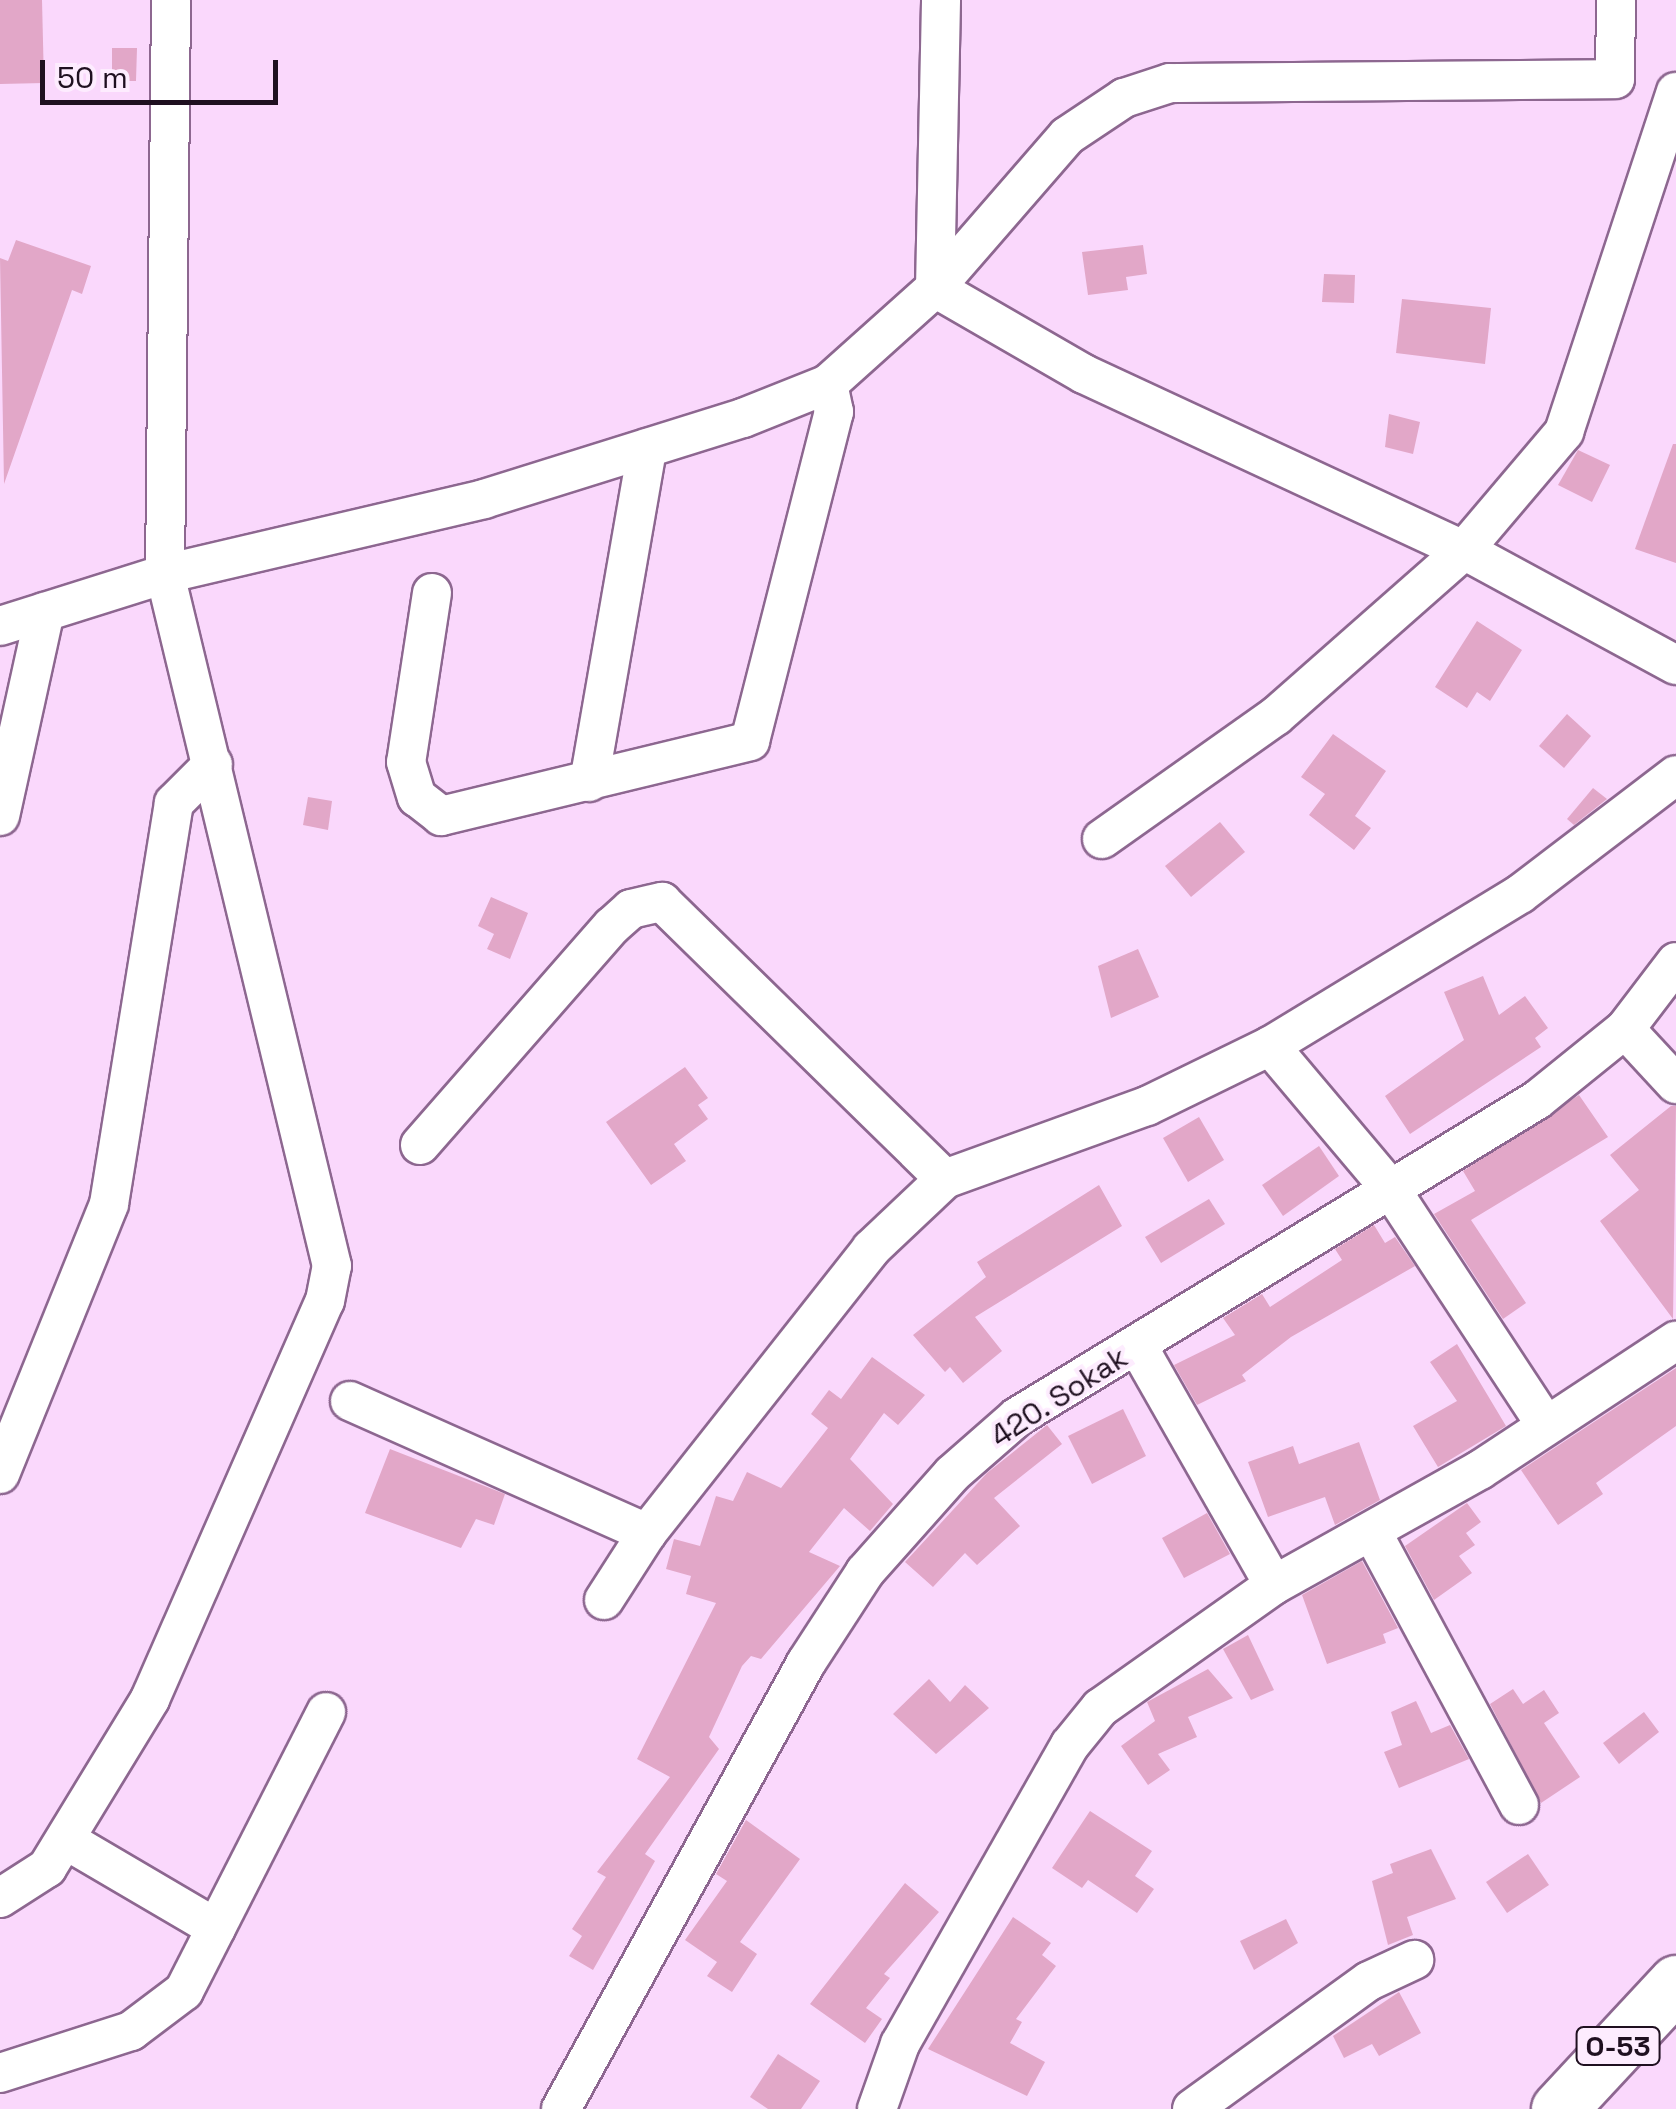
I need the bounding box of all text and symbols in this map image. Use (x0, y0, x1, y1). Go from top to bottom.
scale bar (45, 40, 282, 102)
text: 50 m (57, 58, 128, 97)
street label: 420. Sokak (983, 1339, 1135, 1455)
road number: O-53 (1576, 2023, 1660, 2069)

